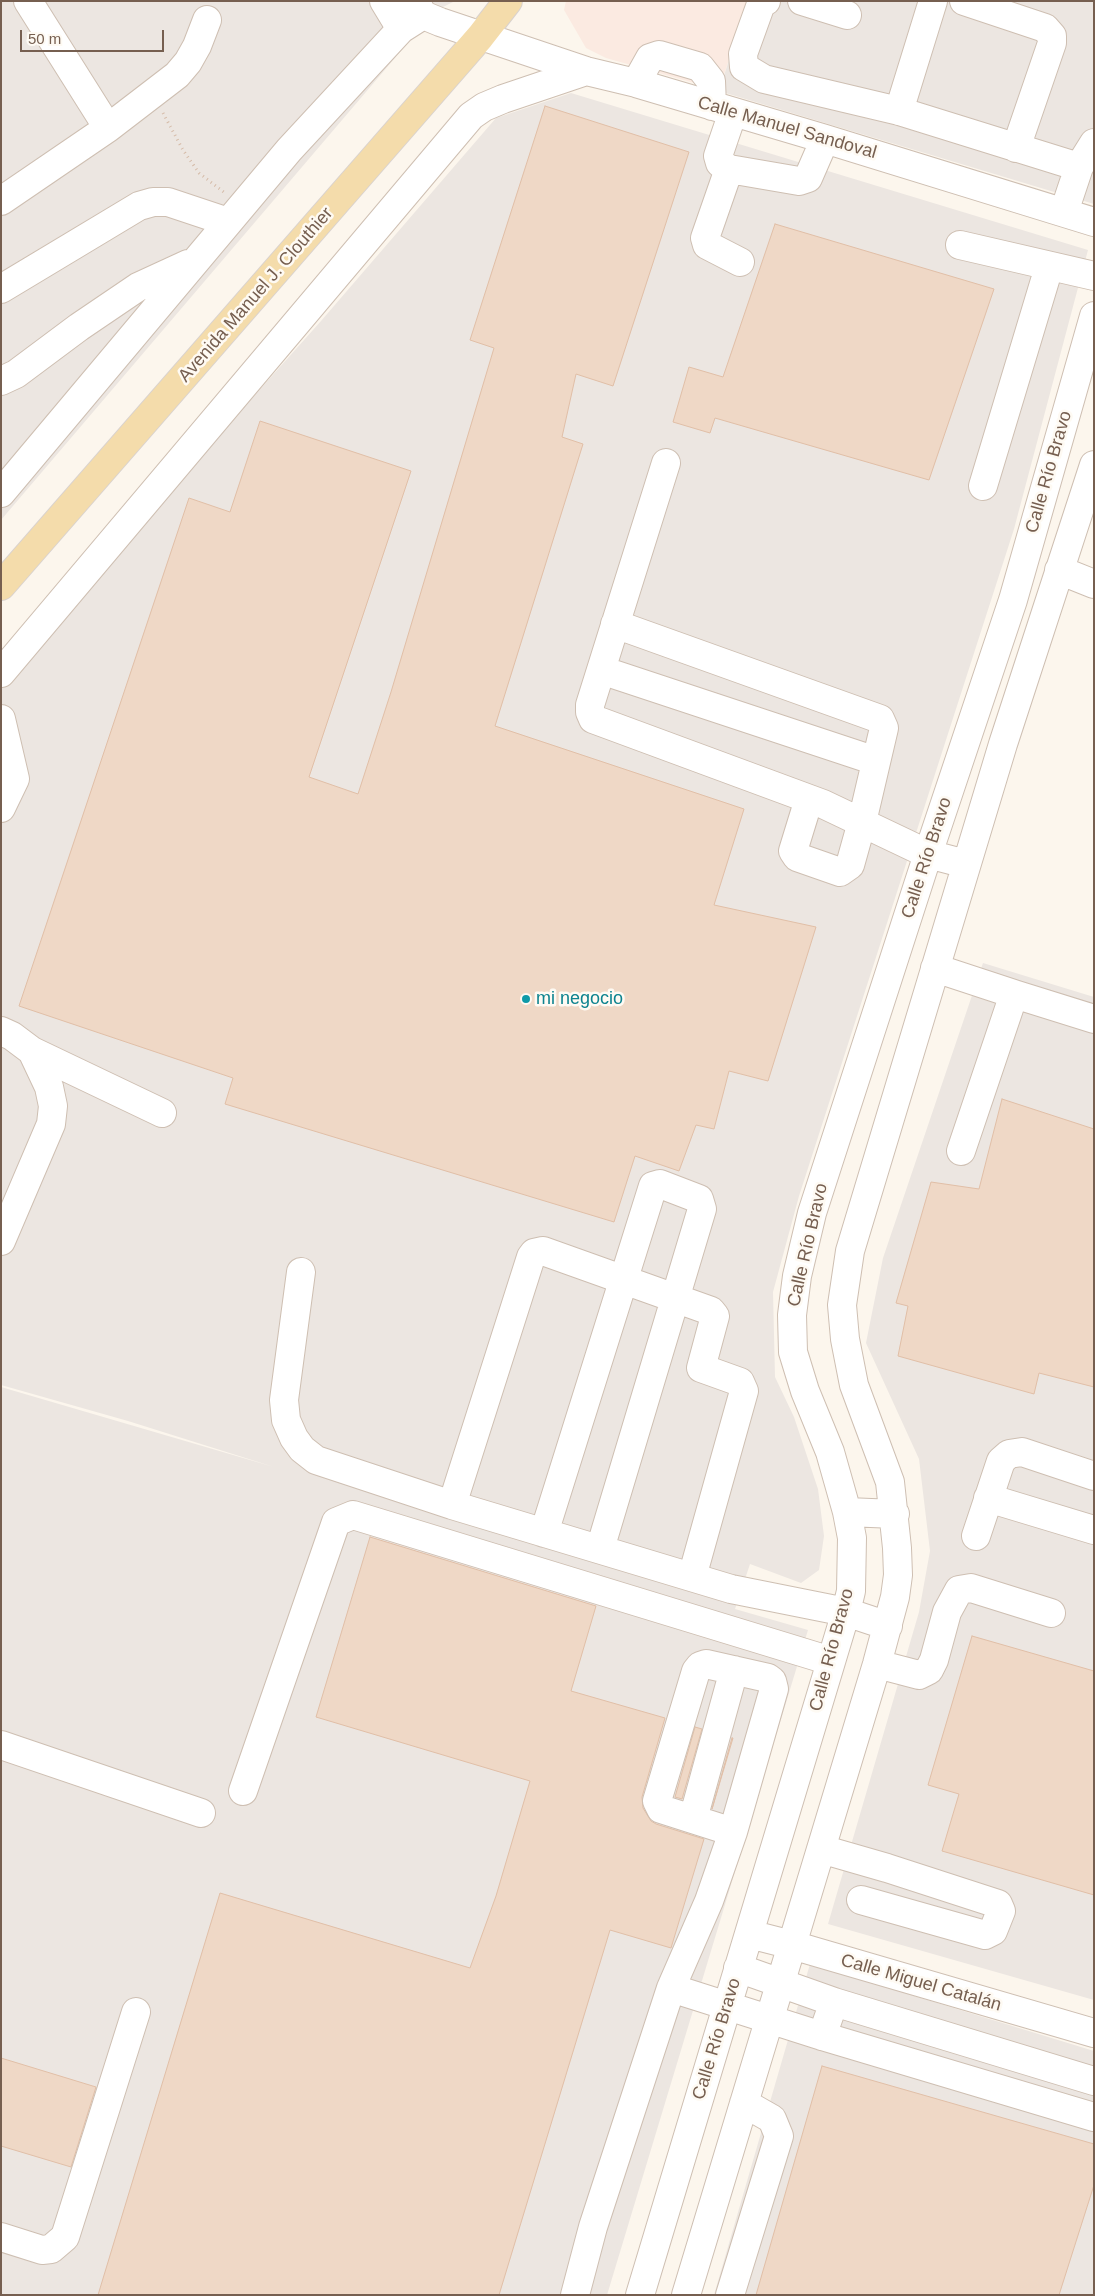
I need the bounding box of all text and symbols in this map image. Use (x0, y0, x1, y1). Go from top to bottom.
scale bar (22, 20, 166, 52)
text: 50 m (28, 30, 61, 47)
street label: Calle Manuel Sandoval (695, 92, 879, 164)
street label: Avenida Manuel J. Clouthier (174, 203, 338, 387)
street label: Calle Río Bravo (1021, 408, 1077, 536)
street label: Calle Río Bravo (897, 795, 957, 921)
place label: mi negocio (536, 988, 623, 1010)
marker: mi negocio (520, 993, 532, 1005)
street label: Calle Río Bravo (783, 1181, 833, 1309)
street label: Calle Río Bravo (805, 1586, 859, 1714)
street label: Calle Miguel Catalán (838, 1950, 1004, 2016)
street label: Calle Río Bravo (688, 1976, 746, 2102)

